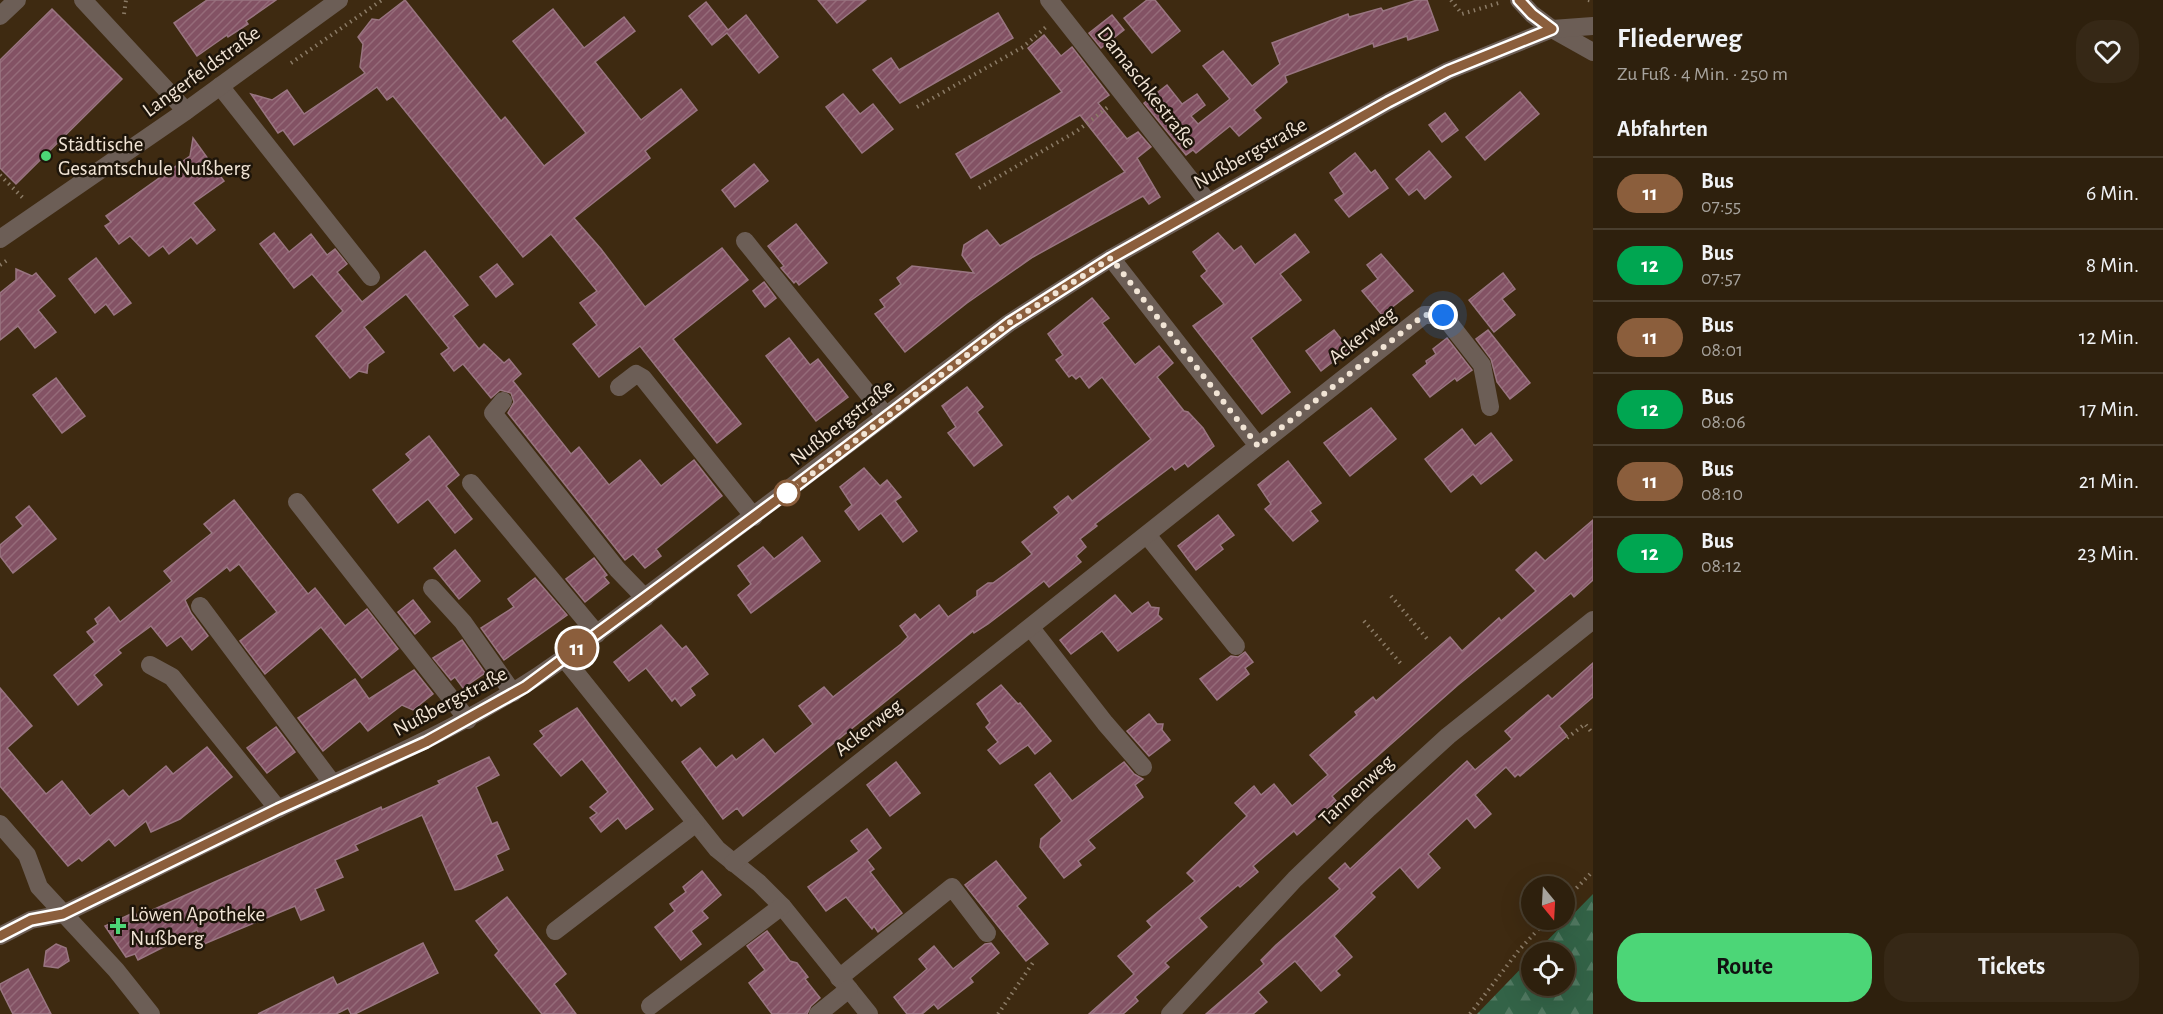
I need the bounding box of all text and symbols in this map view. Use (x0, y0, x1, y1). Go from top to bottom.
button: heart (2076, 20, 2139, 83)
street label: Langerfeldstraße (139, 22, 264, 121)
street label: Damaschkestraße (1093, 23, 1200, 152)
text: Fliederweg (1617, 25, 1742, 53)
text: Zu Fuß · 4 Min. · 250 m (1617, 64, 1788, 84)
street label: Nußbergstraße (1190, 114, 1310, 193)
text: Abfahrten (1617, 118, 1708, 140)
place label: Städtische Gesamtschule Nußberg (58, 134, 251, 179)
marker: Städtische Gesamtschule Nußberg (39, 149, 53, 163)
text: Bus (1701, 170, 1734, 192)
text: 6 Min. (2086, 182, 2139, 204)
text: 11 (1642, 183, 1658, 204)
text: 07:55 (1701, 196, 1741, 216)
text: Bus (1701, 242, 1734, 264)
text: 8 Min. (2086, 254, 2139, 276)
text: 12 (1641, 255, 1659, 276)
text: 07:57 (1701, 268, 1741, 288)
your location (1428, 300, 1458, 330)
street label: Ackerweg (1325, 302, 1401, 368)
text: Bus (1701, 314, 1734, 336)
text: 12 Min. (2079, 326, 2139, 348)
text: 11 (1642, 327, 1658, 348)
text: 08:01 (1701, 340, 1743, 360)
street label: Nußbergstraße (786, 375, 898, 469)
text: Bus (1701, 386, 1734, 408)
text: 17 Min. (2080, 398, 2139, 420)
text: 12 (1641, 399, 1659, 420)
text: 08:06 (1701, 412, 1746, 432)
text: Bus (1701, 458, 1734, 480)
text: 21 Min. (2079, 470, 2139, 492)
text: 11 (1642, 471, 1658, 492)
unlabelled marker (774, 480, 800, 506)
text: 08:10 (1701, 484, 1743, 504)
text: Bus (1701, 530, 1734, 552)
text: 23 Min. (2077, 542, 2139, 564)
text: 12 (1641, 543, 1659, 564)
text: 08:12 (1701, 556, 1742, 576)
line badge: 11 (550, 628, 604, 668)
text: 11 (569, 638, 585, 659)
street label: Nußbergstraße (390, 663, 511, 740)
street label: Ackerweg (831, 694, 907, 760)
street label: Tannenweg (1315, 750, 1398, 830)
north arrow (1521, 876, 1575, 930)
map controls (1521, 876, 1575, 996)
place label: Löwen Apotheke Nußberg (130, 904, 265, 949)
marker: Löwen Apotheke Nußberg (111, 919, 125, 933)
button: Route (1617, 933, 1872, 1002)
button: Tickets (1884, 933, 2139, 1002)
button: locate (1521, 942, 1575, 996)

